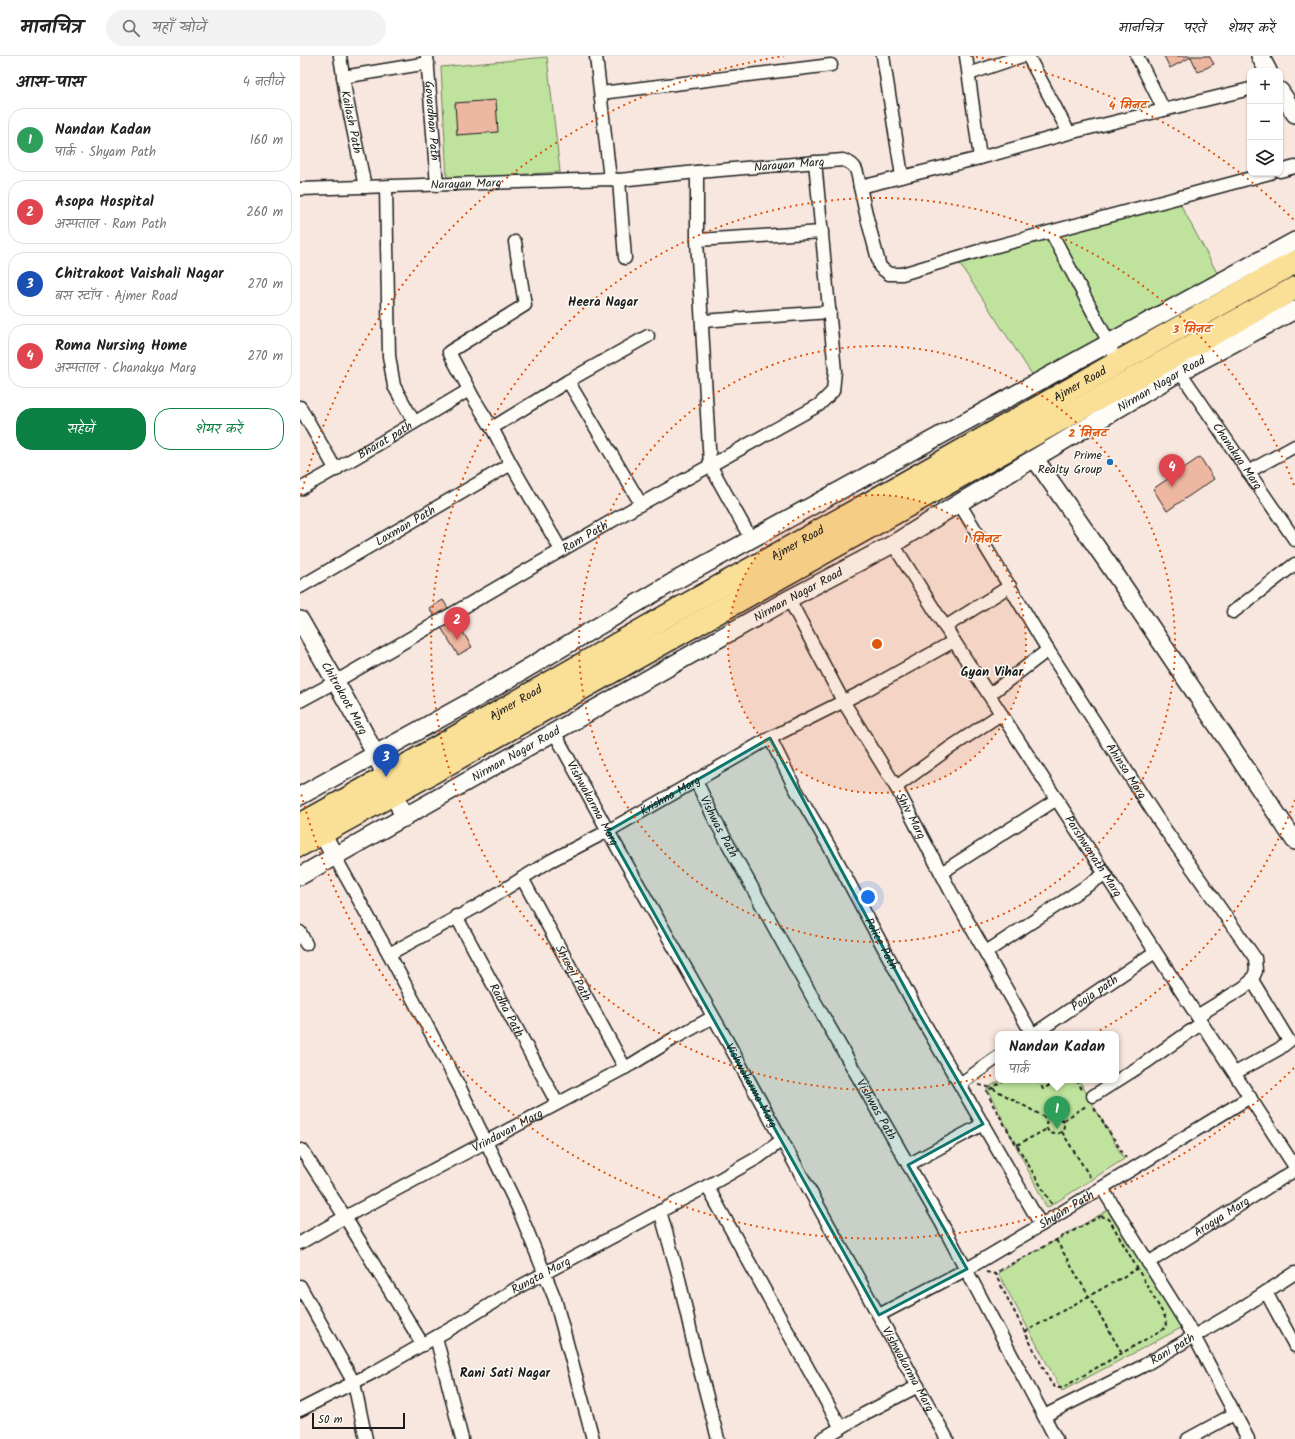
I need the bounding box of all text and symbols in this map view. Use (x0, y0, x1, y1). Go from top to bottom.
search box (106, 10, 386, 46)
text: मानचित्र (20, 13, 82, 43)
text: यहाँ खोजें (152, 16, 206, 40)
icon: search (120, 17, 142, 39)
text: मानचित्र (1119, 17, 1162, 39)
text: परतें (1184, 17, 1206, 39)
text: शेयर करें (1228, 17, 1275, 39)
map controls (1247, 68, 1283, 176)
button: + (1247, 68, 1283, 104)
text: आस-पास (16, 69, 84, 96)
text: 4 नतीजे (243, 72, 284, 93)
street label: Govardhan Path (419, 80, 444, 161)
street label: Kailash Path (335, 89, 367, 155)
text: 4 मिनट (1109, 96, 1150, 115)
button: − (1247, 104, 1283, 140)
text: Nandan Kadan (55, 118, 151, 142)
text: 1 (28, 130, 32, 151)
text: 160 m (250, 130, 283, 151)
button: layers (1247, 140, 1283, 176)
text: पार्क · Shyam Path (55, 142, 156, 163)
street label: Narayan Marg (753, 153, 825, 177)
street label: Narayan Marg (430, 174, 502, 195)
text: Asopa Hospital (55, 190, 154, 214)
text: 2 (26, 202, 34, 223)
text: 260 m (246, 202, 283, 223)
text: अस्पताल · Ram Path (55, 214, 167, 235)
text: Chitrakoot Vaishali Nagar (55, 262, 224, 286)
text: 3 (26, 274, 34, 295)
text: 270 m (247, 274, 283, 295)
text: बस स्टॉप · Ajmer Road (55, 286, 177, 307)
district label: Heera Nagar (568, 292, 639, 313)
text: 3 मिनट (1172, 320, 1214, 339)
text: Roma Nursing Home (55, 334, 187, 358)
text: 4 (26, 346, 34, 367)
text: 270 m (247, 346, 283, 367)
street label: Nirman Nagar Road (1114, 351, 1210, 417)
text: अस्पताल · Chanakya Marg (55, 358, 196, 379)
street label: Ajmer Road (1050, 361, 1111, 407)
button: सहेजें (16, 408, 146, 450)
button: शेयर करें (154, 408, 284, 450)
street label: Bharat path (354, 417, 416, 464)
street label: Chanakya Marg (1207, 419, 1267, 494)
text: 2 मिनट (1069, 424, 1110, 443)
place label: Prime Realty Group (1038, 446, 1103, 479)
pin: 4 (1159, 454, 1185, 487)
marker: Prime Realty Group (1105, 457, 1115, 467)
street label: Laxman Path (372, 501, 439, 551)
street label: Ram Path (559, 516, 612, 558)
street label: Ajmer Road (768, 520, 829, 566)
text: 1 मिनट (964, 530, 1002, 549)
street label: Nirman Nagar Road (750, 563, 847, 627)
pin: 2 (444, 607, 470, 640)
centre of rings (870, 637, 884, 651)
street label: Chitrakoot Marg (316, 658, 373, 739)
district label: Gyan Vihar (961, 662, 1024, 683)
street label: Ajmer Road (486, 680, 547, 726)
street label: Nirman Nagar Road (468, 721, 565, 787)
street label: Ahinsa Marg (1101, 739, 1151, 803)
pin: 3 (373, 744, 399, 777)
street label: Vishwakarma Marg (561, 757, 624, 850)
street label: Krishna Marg (637, 771, 705, 821)
street label: Shiv Marg (891, 789, 931, 843)
street label: Vishwas Path (695, 792, 743, 861)
street label: Parshwanath Marg (1059, 812, 1127, 901)
your location (858, 887, 878, 907)
street label: Police Path (859, 914, 903, 973)
street label: Shreeji Path (550, 942, 596, 1005)
street label: Pooja path (1067, 971, 1122, 1016)
street label: Radha Path (484, 980, 529, 1041)
popup (995, 1031, 1119, 1083)
text: Nandan Kadan (1009, 1035, 1105, 1059)
street label: Vishwakarma Marg (720, 1040, 783, 1132)
text: पार्क (1009, 1059, 1030, 1080)
street label: Vishwas Path (851, 1076, 901, 1144)
pin: 1 (1044, 1096, 1070, 1129)
street label: Vrindavan Marg (469, 1104, 547, 1158)
street label: Shyam Path (1035, 1186, 1098, 1234)
street label: Arogya Marg (1190, 1192, 1254, 1242)
street label: Rungta Marg (508, 1252, 574, 1299)
street label: Vishwakarma Marg (877, 1323, 939, 1416)
street label: Rani path (1147, 1329, 1199, 1370)
district label: Rani Sati Nagar (460, 1363, 552, 1384)
scale bar (312, 1411, 405, 1430)
text: 50 m (318, 1411, 343, 1429)

